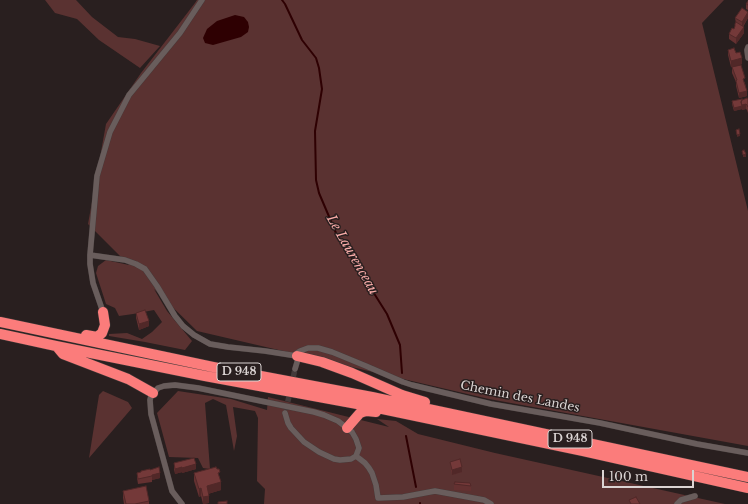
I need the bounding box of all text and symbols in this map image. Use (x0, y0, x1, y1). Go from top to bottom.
water label: Le Laurenceau (323, 212, 381, 298)
road number: D 948 (217, 363, 261, 381)
street label: Chemin des Landes (459, 378, 581, 416)
road number: D 948 (548, 430, 592, 448)
scale bar (604, 462, 696, 488)
text: 100 m (609, 469, 648, 484)

